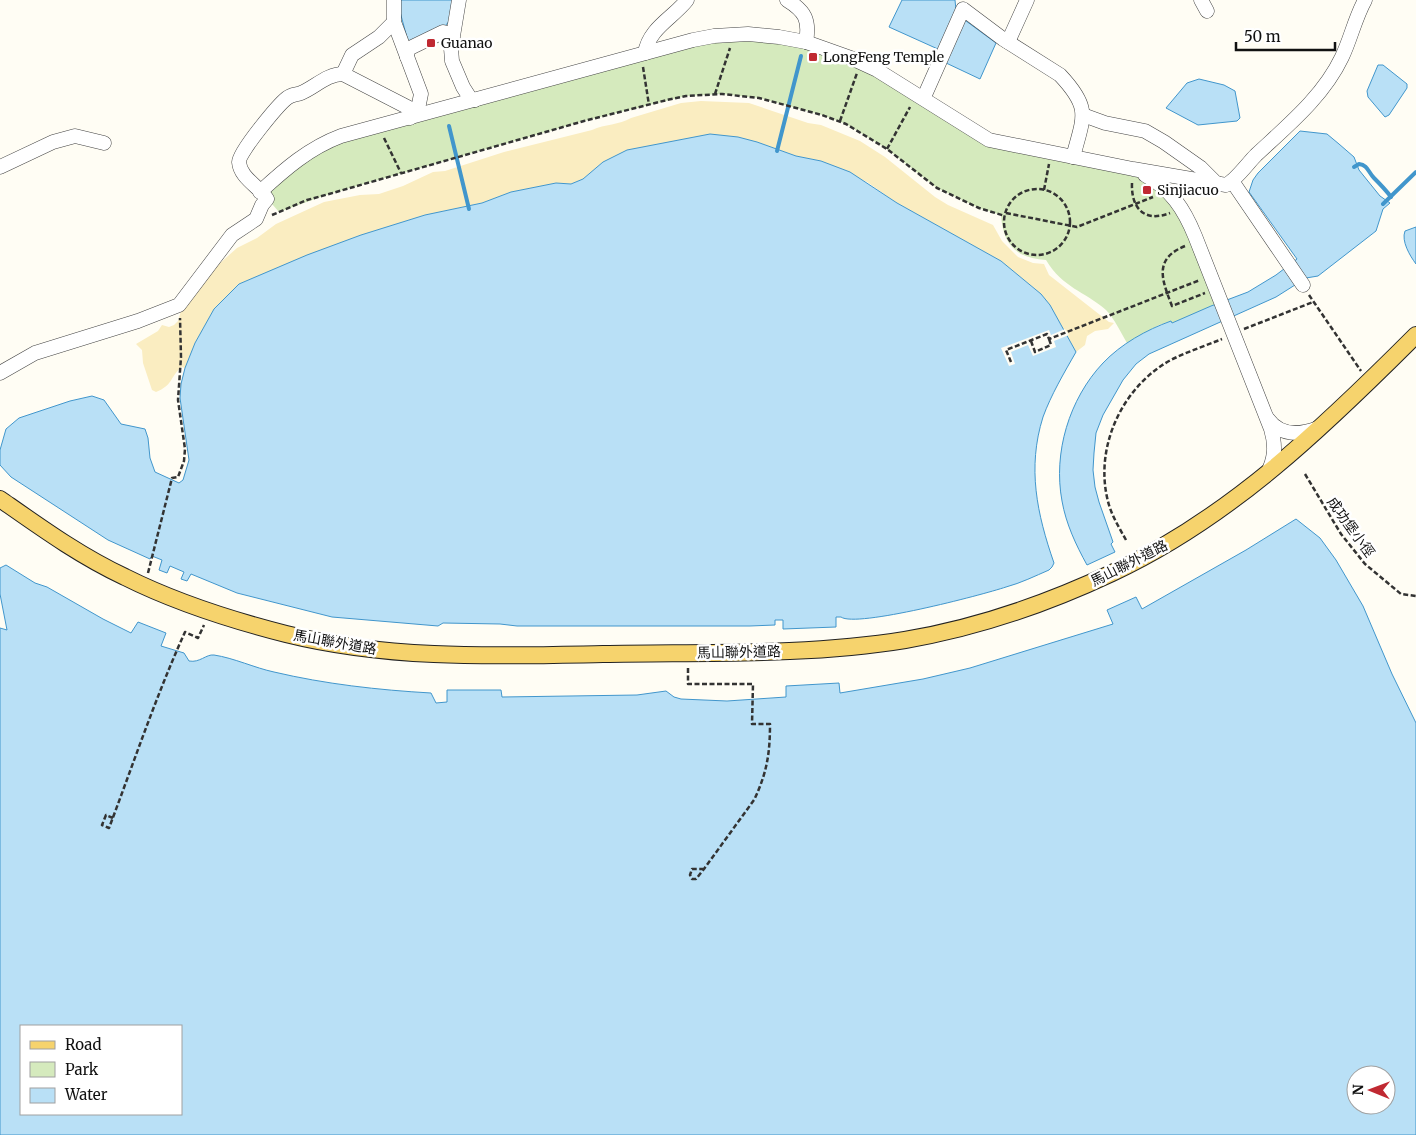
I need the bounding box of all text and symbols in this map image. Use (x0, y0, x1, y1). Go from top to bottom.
scale bar (1236, 20, 1335, 52)
text: 50 m (1244, 27, 1281, 46)
place label: Guanao (441, 34, 492, 52)
marker: Guanao (425, 37, 437, 49)
place label: LongFeng Temple (823, 48, 944, 66)
marker: LongFeng Temple (807, 51, 819, 63)
place label: Sinjiacuo (1157, 181, 1219, 199)
marker: Sinjiacuo (1141, 184, 1153, 196)
street label: 成功堡小徑 (1323, 493, 1379, 561)
street label: 馬山聯外道路 (1087, 536, 1171, 590)
street label: 馬山聯外道路 (292, 626, 378, 658)
street label: 馬山聯外道路 (697, 642, 781, 662)
legend (20, 1025, 182, 1115)
text: Road (65, 1035, 101, 1054)
text: Park (65, 1060, 99, 1079)
north arrow (1346, 1065, 1396, 1115)
text: N (1349, 1084, 1367, 1095)
text: Water (64, 1085, 108, 1104)

